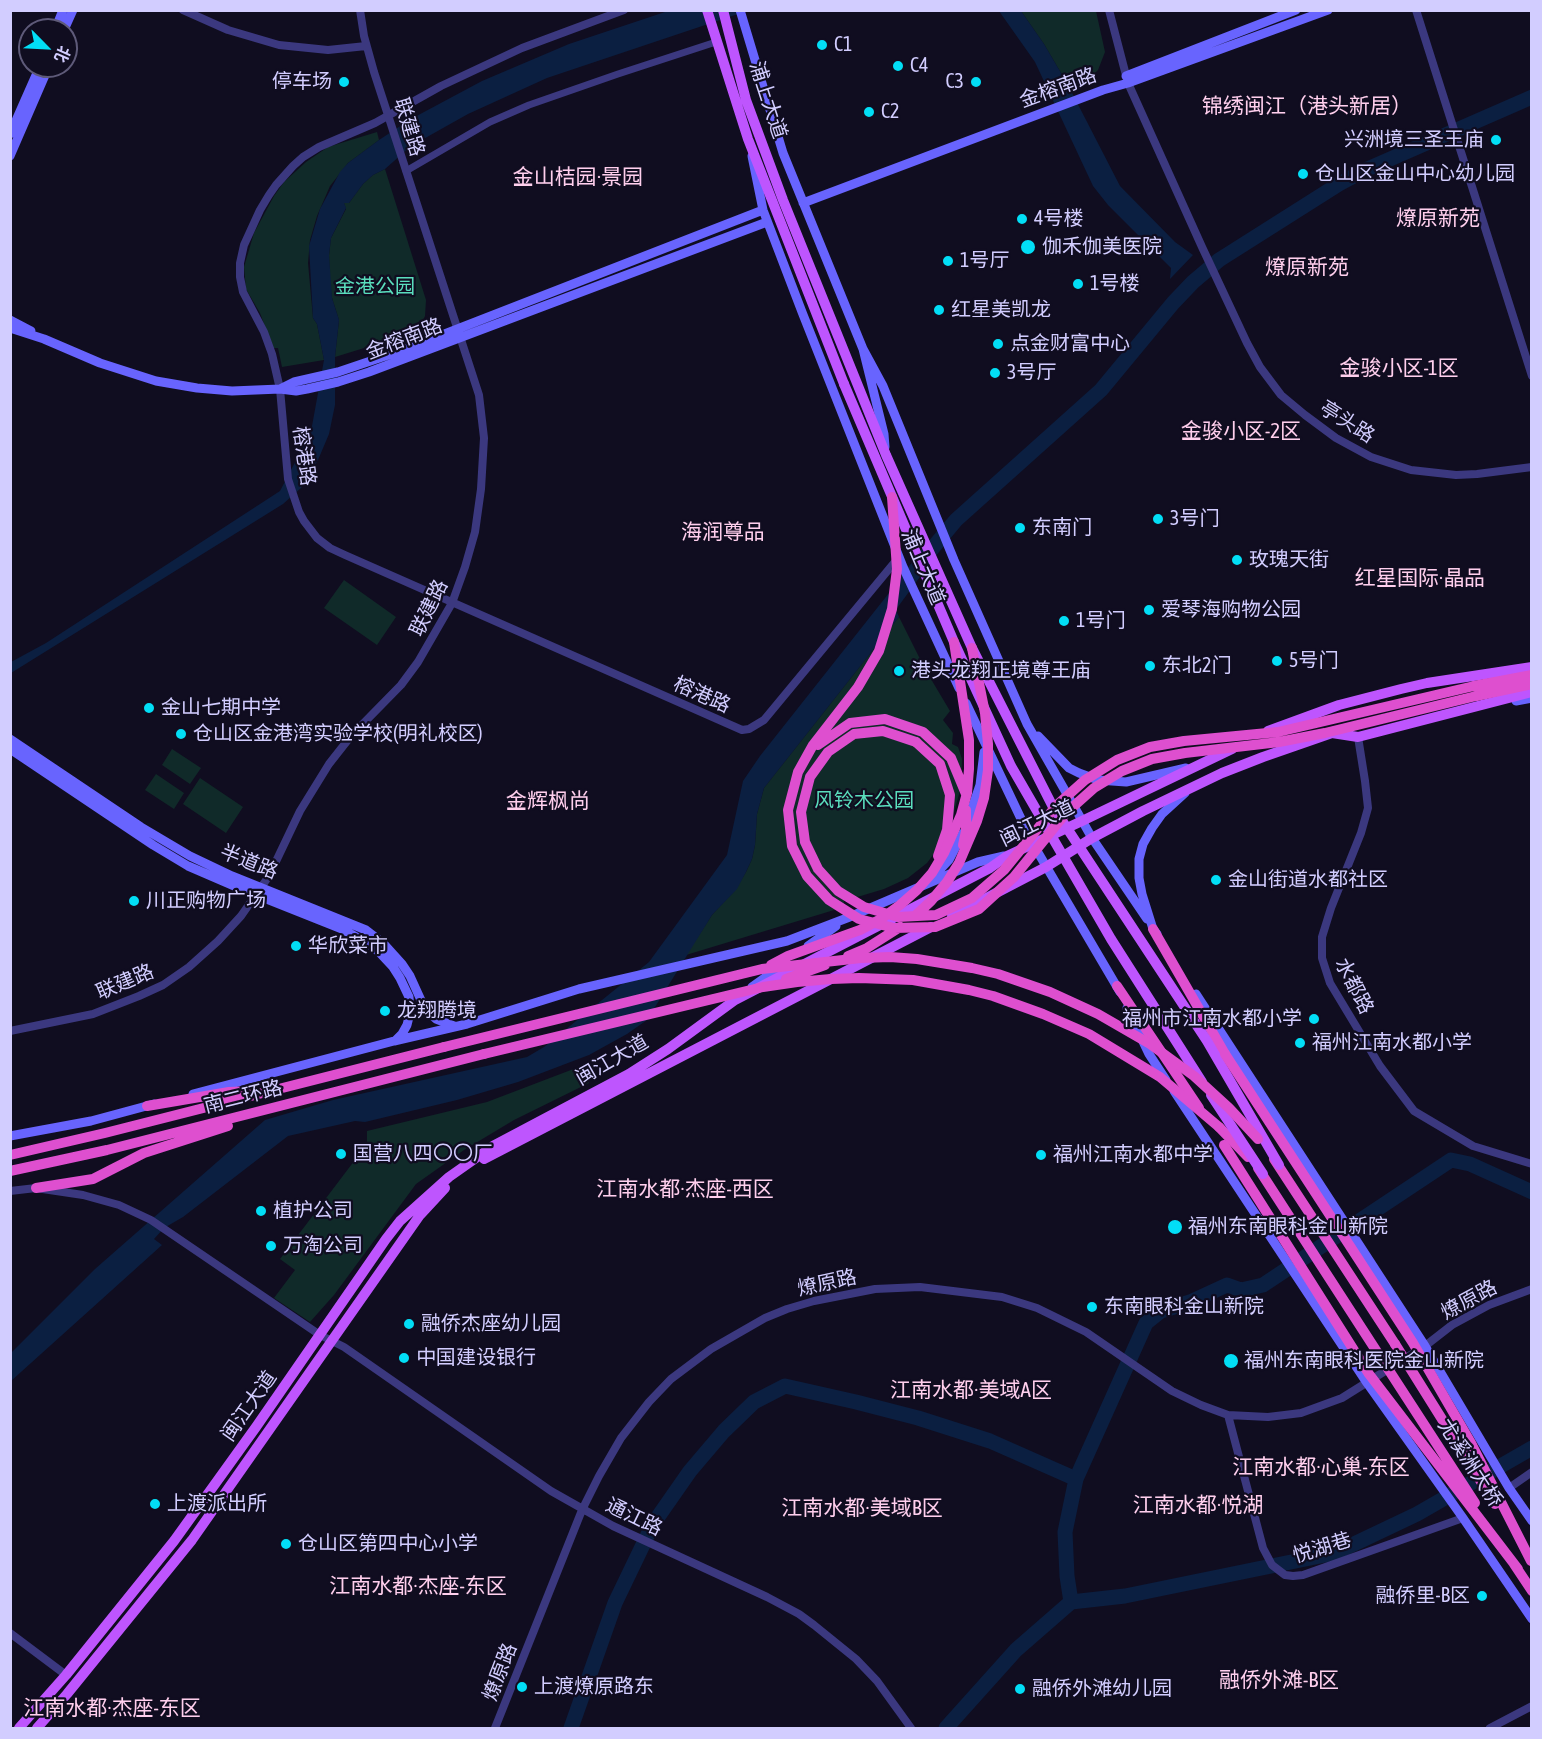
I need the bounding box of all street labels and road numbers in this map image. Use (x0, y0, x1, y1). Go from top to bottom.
street label: 浦上大道 (744, 58, 792, 142)
street label: 金榕南路 (1016, 63, 1100, 113)
street label: 联建路 (389, 95, 429, 159)
street label: 金榕南路 (362, 313, 446, 365)
street label: 亭头路 (1315, 396, 1379, 448)
street label: 榕港路 (288, 425, 320, 487)
street label: 浦上大道 (896, 525, 950, 609)
street label: 联建路 (405, 576, 453, 640)
street label: 榕港路 (670, 672, 734, 718)
street label: 闽江大道 (996, 795, 1078, 851)
street label: 半道路 (217, 840, 281, 884)
street label: 水都路 (1330, 954, 1378, 1018)
street label: 联建路 (93, 959, 157, 1005)
street label: 闽江大道 (571, 1030, 653, 1090)
street label: 南二环路 (201, 1076, 285, 1118)
street label: 燎原路 (795, 1265, 859, 1301)
street label: 燎原路 (1437, 1275, 1501, 1325)
street label: 闽江大道 (216, 1366, 282, 1446)
street label: 尤溪洲大桥 (1433, 1415, 1507, 1511)
street label: 通江路 (602, 1493, 666, 1541)
street label: 悦湖巷 (1290, 1528, 1354, 1568)
street label: 燎原路 (478, 1640, 522, 1704)

